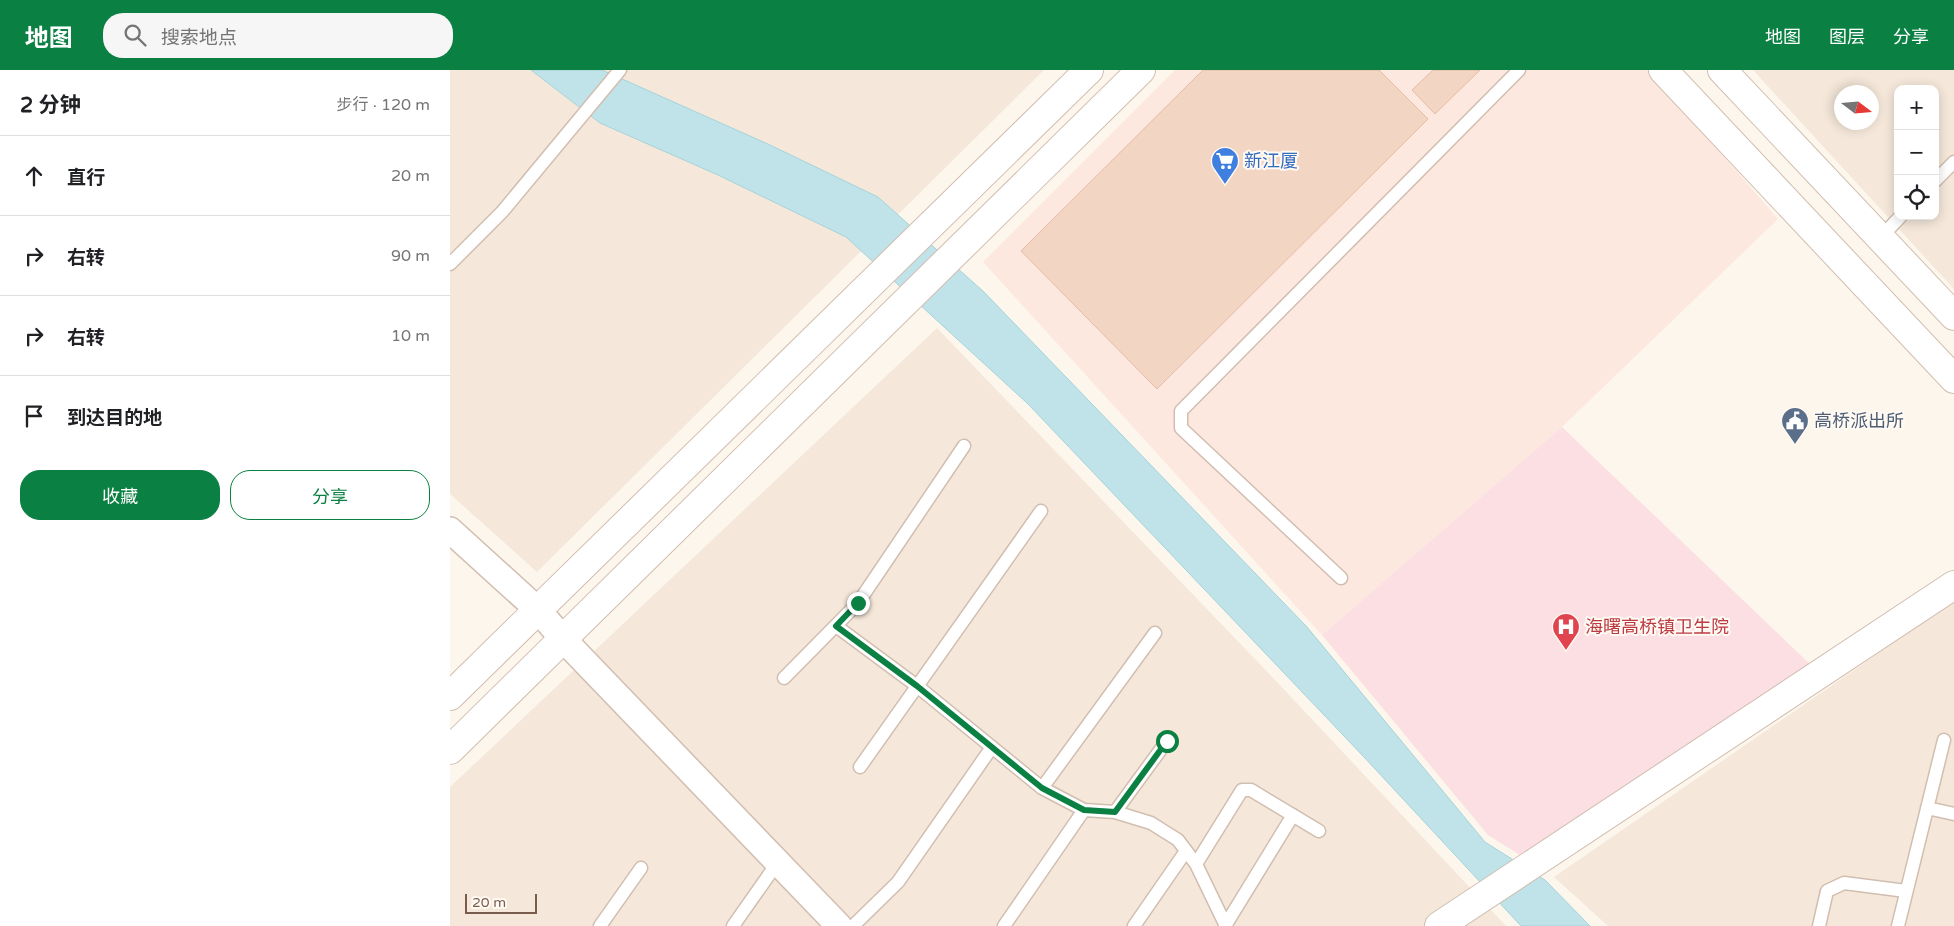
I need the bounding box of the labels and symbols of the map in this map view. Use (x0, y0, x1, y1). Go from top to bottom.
north arrow (1834, 85, 1879, 130)
supermarket icon: 新江厦 (1210, 146, 1240, 185)
place label: 新江厦 (1244, 150, 1298, 172)
public building icon: 高桥派出所 (1780, 406, 1810, 445)
place label: 高桥派出所 (1814, 410, 1904, 432)
route end (847, 592, 870, 615)
hospital icon: 海曙高桥镇卫生院 (1551, 612, 1581, 651)
place label: 海曙高桥镇卫生院 (1585, 616, 1729, 638)
route start (1156, 730, 1179, 753)
scale bar (465, 891, 538, 914)

